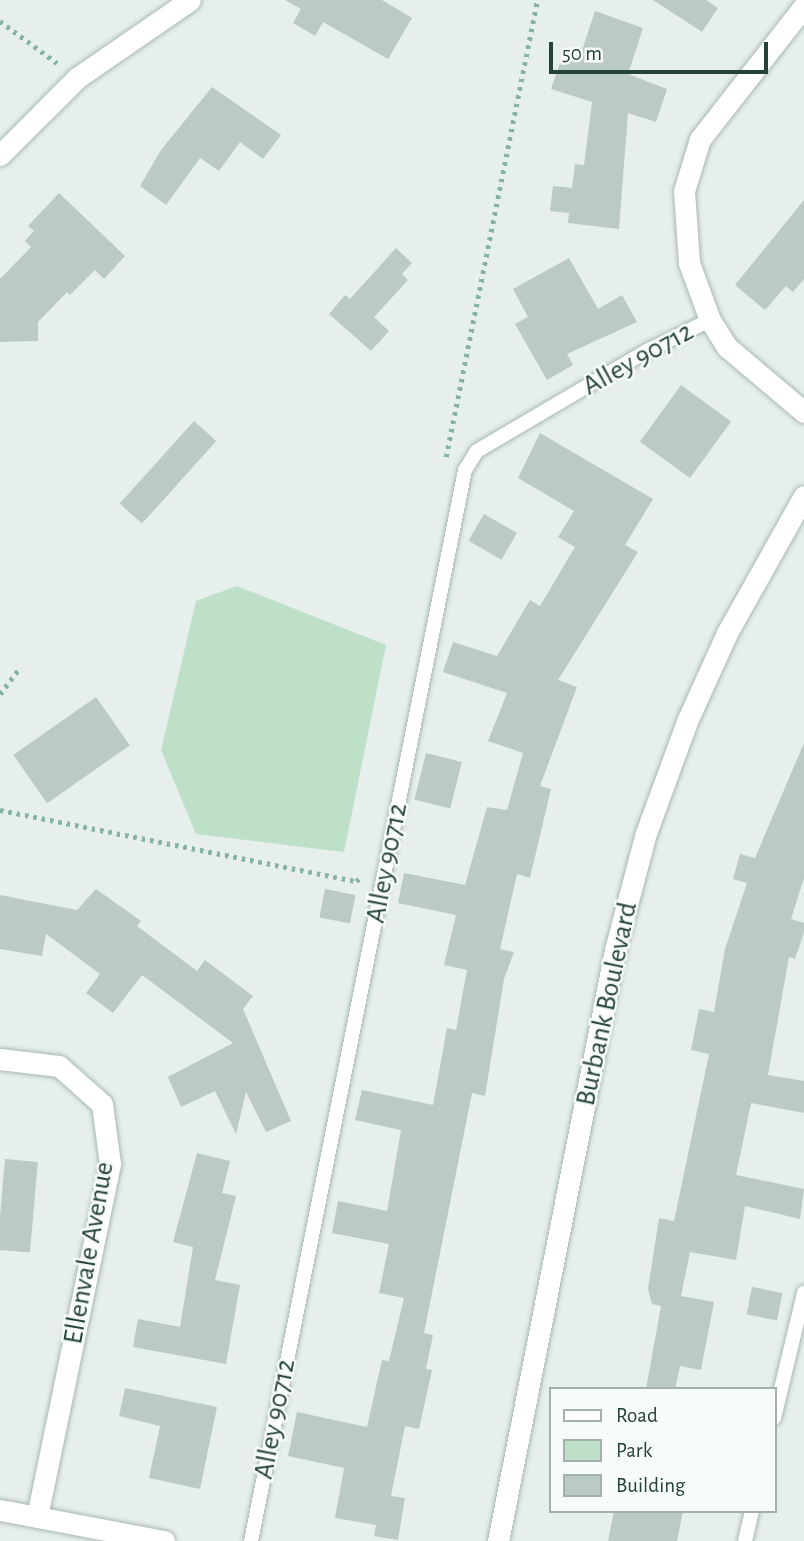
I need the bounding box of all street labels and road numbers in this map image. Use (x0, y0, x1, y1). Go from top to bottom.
street label: Alley 90712 (577, 315, 699, 403)
street label: Alley 90712 (359, 800, 415, 926)
street label: Burbank Boulevard (569, 899, 645, 1109)
street label: Ellenvale Avenue (56, 1159, 122, 1347)
street label: Alley 90712 (247, 1356, 303, 1482)

